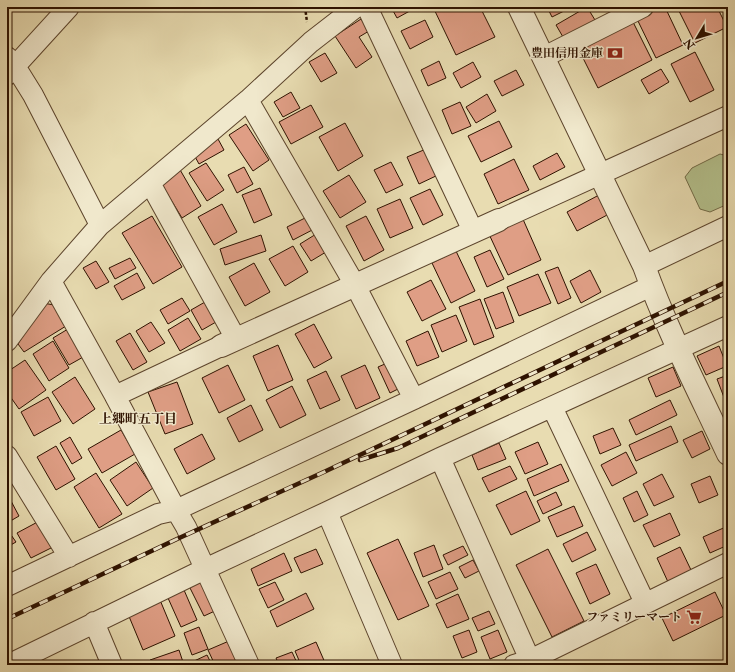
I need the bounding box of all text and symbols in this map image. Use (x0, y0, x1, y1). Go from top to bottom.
north arrow (677, 18, 717, 58)
text: N (681, 35, 698, 53)
bank icon: 豊田信用金庫 (606, 44, 624, 62)
place label: 豊田信用金庫 (531, 46, 603, 61)
district label: 上郷町五丁目 (99, 411, 177, 427)
supermarket icon: ファミリーマート (685, 608, 703, 626)
place label: ファミリーマート (586, 610, 682, 625)

